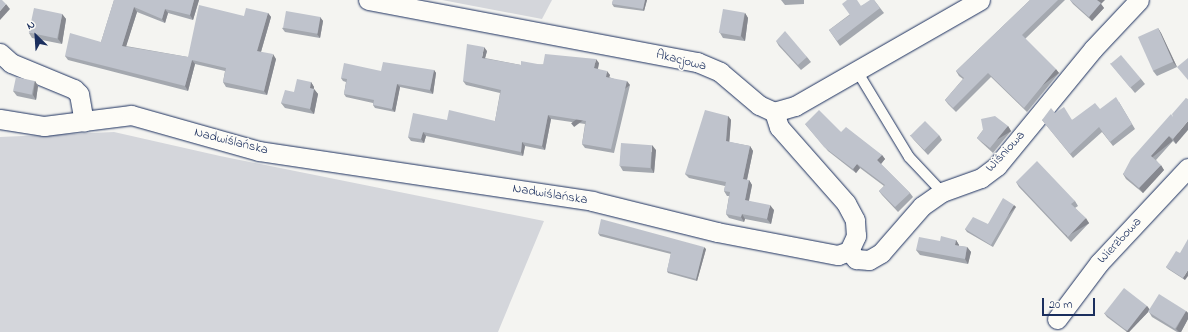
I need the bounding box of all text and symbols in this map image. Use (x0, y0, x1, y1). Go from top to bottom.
north arrow (16, 16, 56, 56)
text: N (24, 16, 38, 34)
street label: Akacjowa (654, 47, 708, 75)
street label: Nadwiślańska (192, 125, 270, 159)
street label: Wiśniowa (983, 128, 1029, 176)
street label: Nadwiślańska (511, 181, 589, 209)
street label: Wierzbowa (1095, 215, 1145, 267)
scale bar (1044, 290, 1097, 316)
text: 20 m (1049, 296, 1072, 314)

